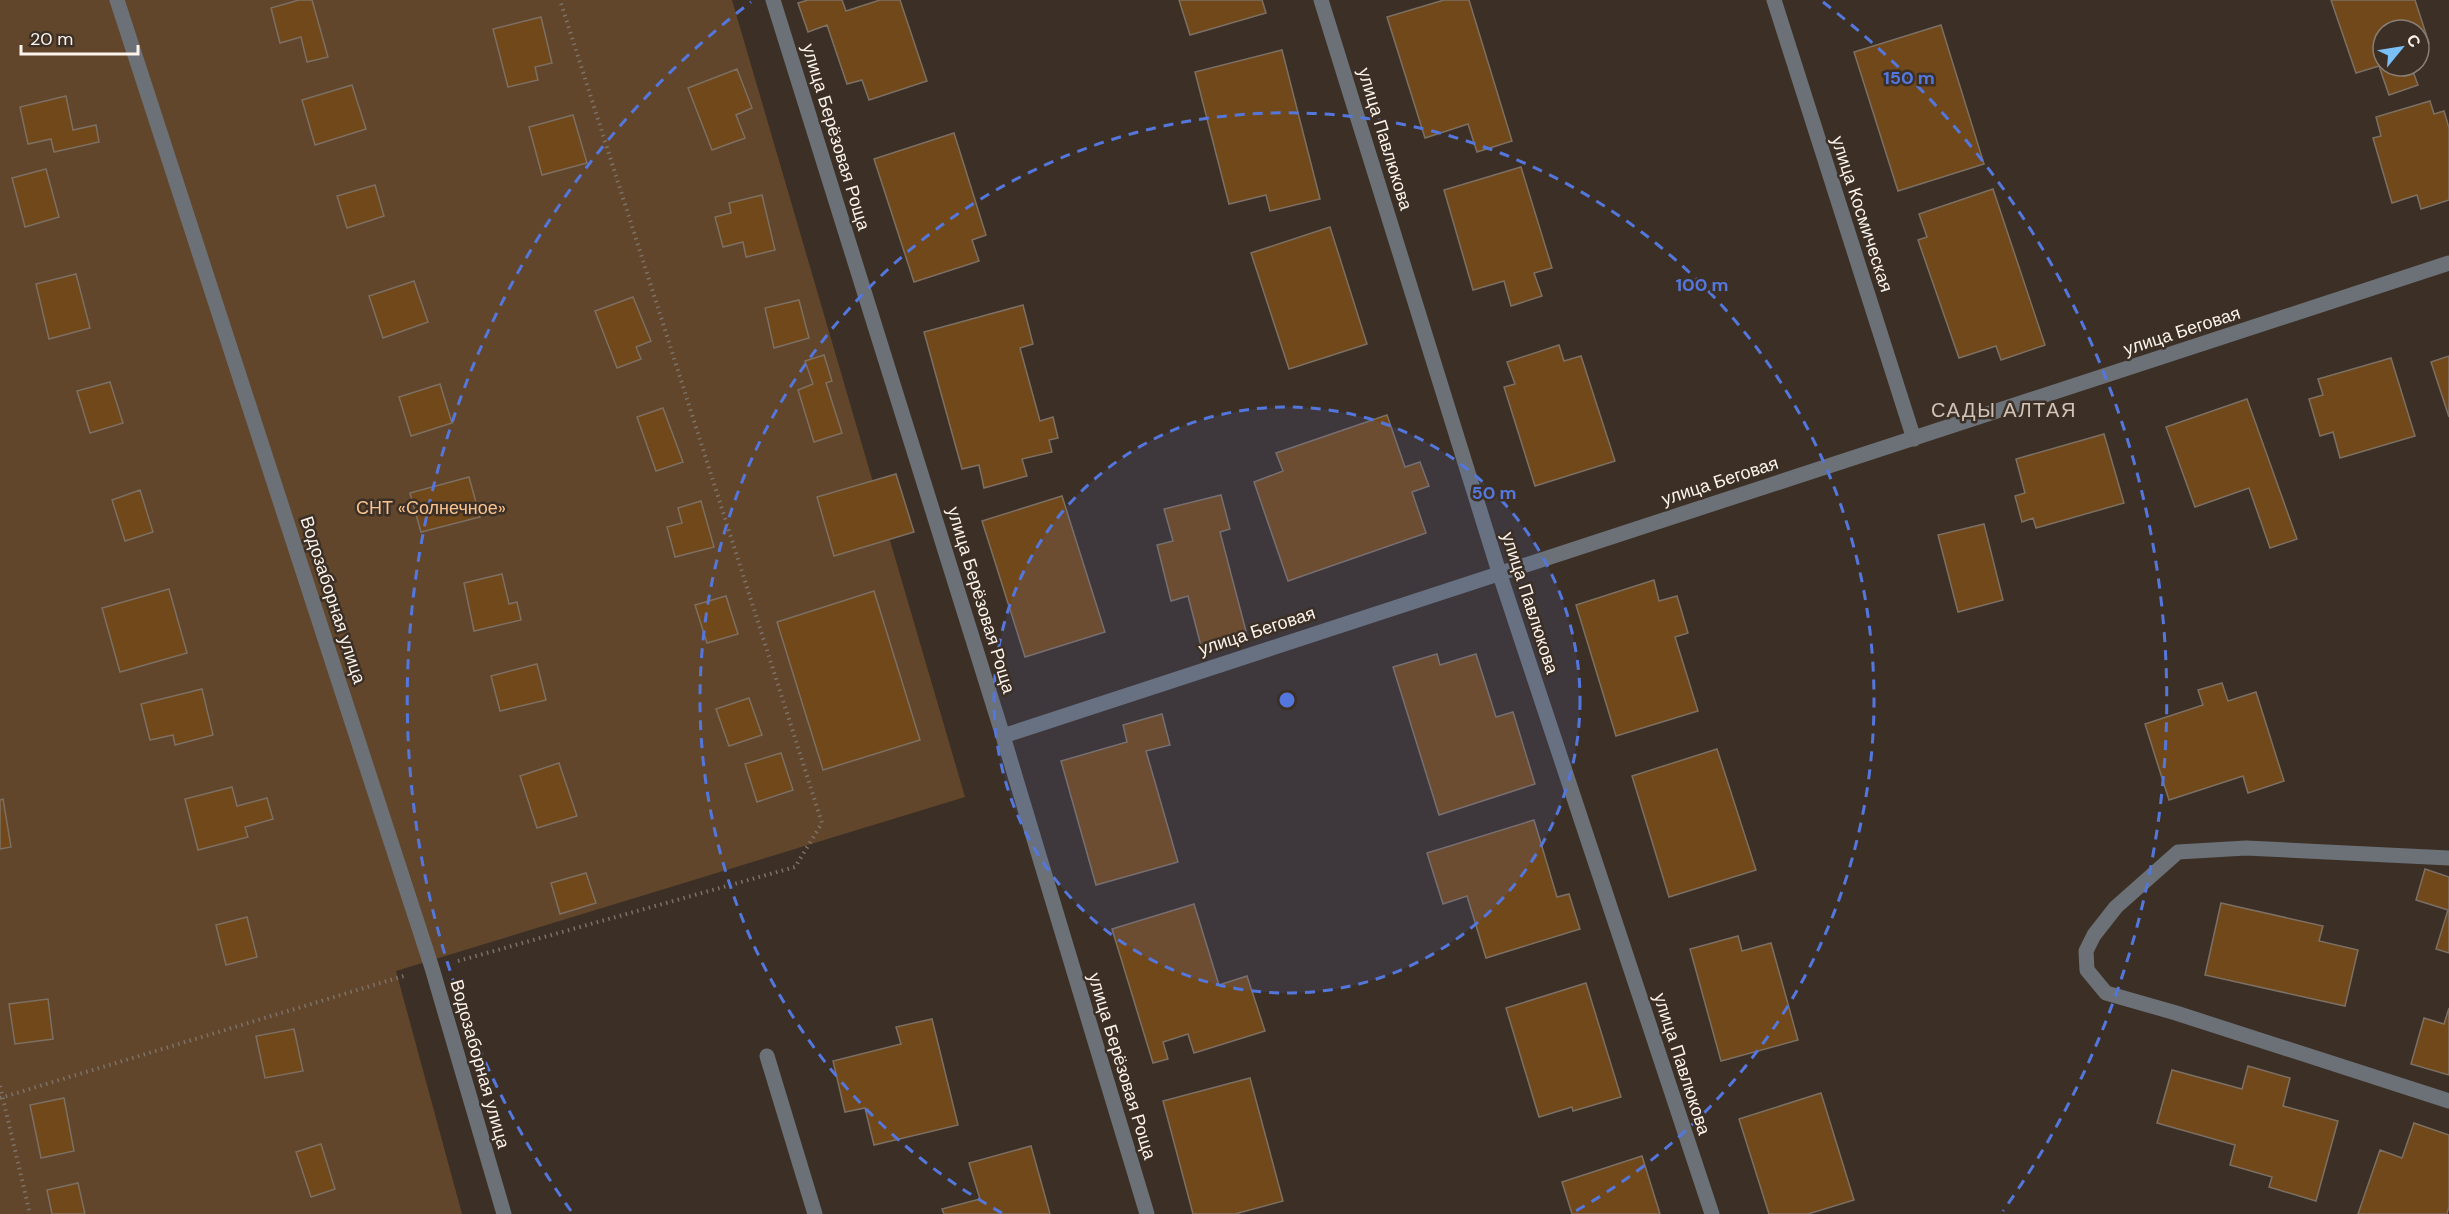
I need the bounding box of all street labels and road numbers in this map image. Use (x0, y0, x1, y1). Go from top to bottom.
street label: улица Берёзовая Роща (796, 41, 876, 234)
street label: улица Павлюкова (1352, 65, 1418, 214)
street label: улица Космическая (1825, 133, 1899, 295)
street label: улица Беговая (2121, 301, 2243, 361)
street label: улица Беговая (1659, 451, 1781, 511)
street label: улица Берёзовая Роща (941, 504, 1021, 697)
street label: Водозаборная улица (295, 513, 372, 688)
street label: улица Павлюкова (1496, 529, 1565, 678)
street label: улица Беговая (1196, 601, 1318, 661)
street label: улица Берёзовая Роща (1082, 970, 1162, 1163)
street label: Водозаборная улица (444, 977, 516, 1152)
street label: улица Павлюкова (1648, 990, 1717, 1139)

